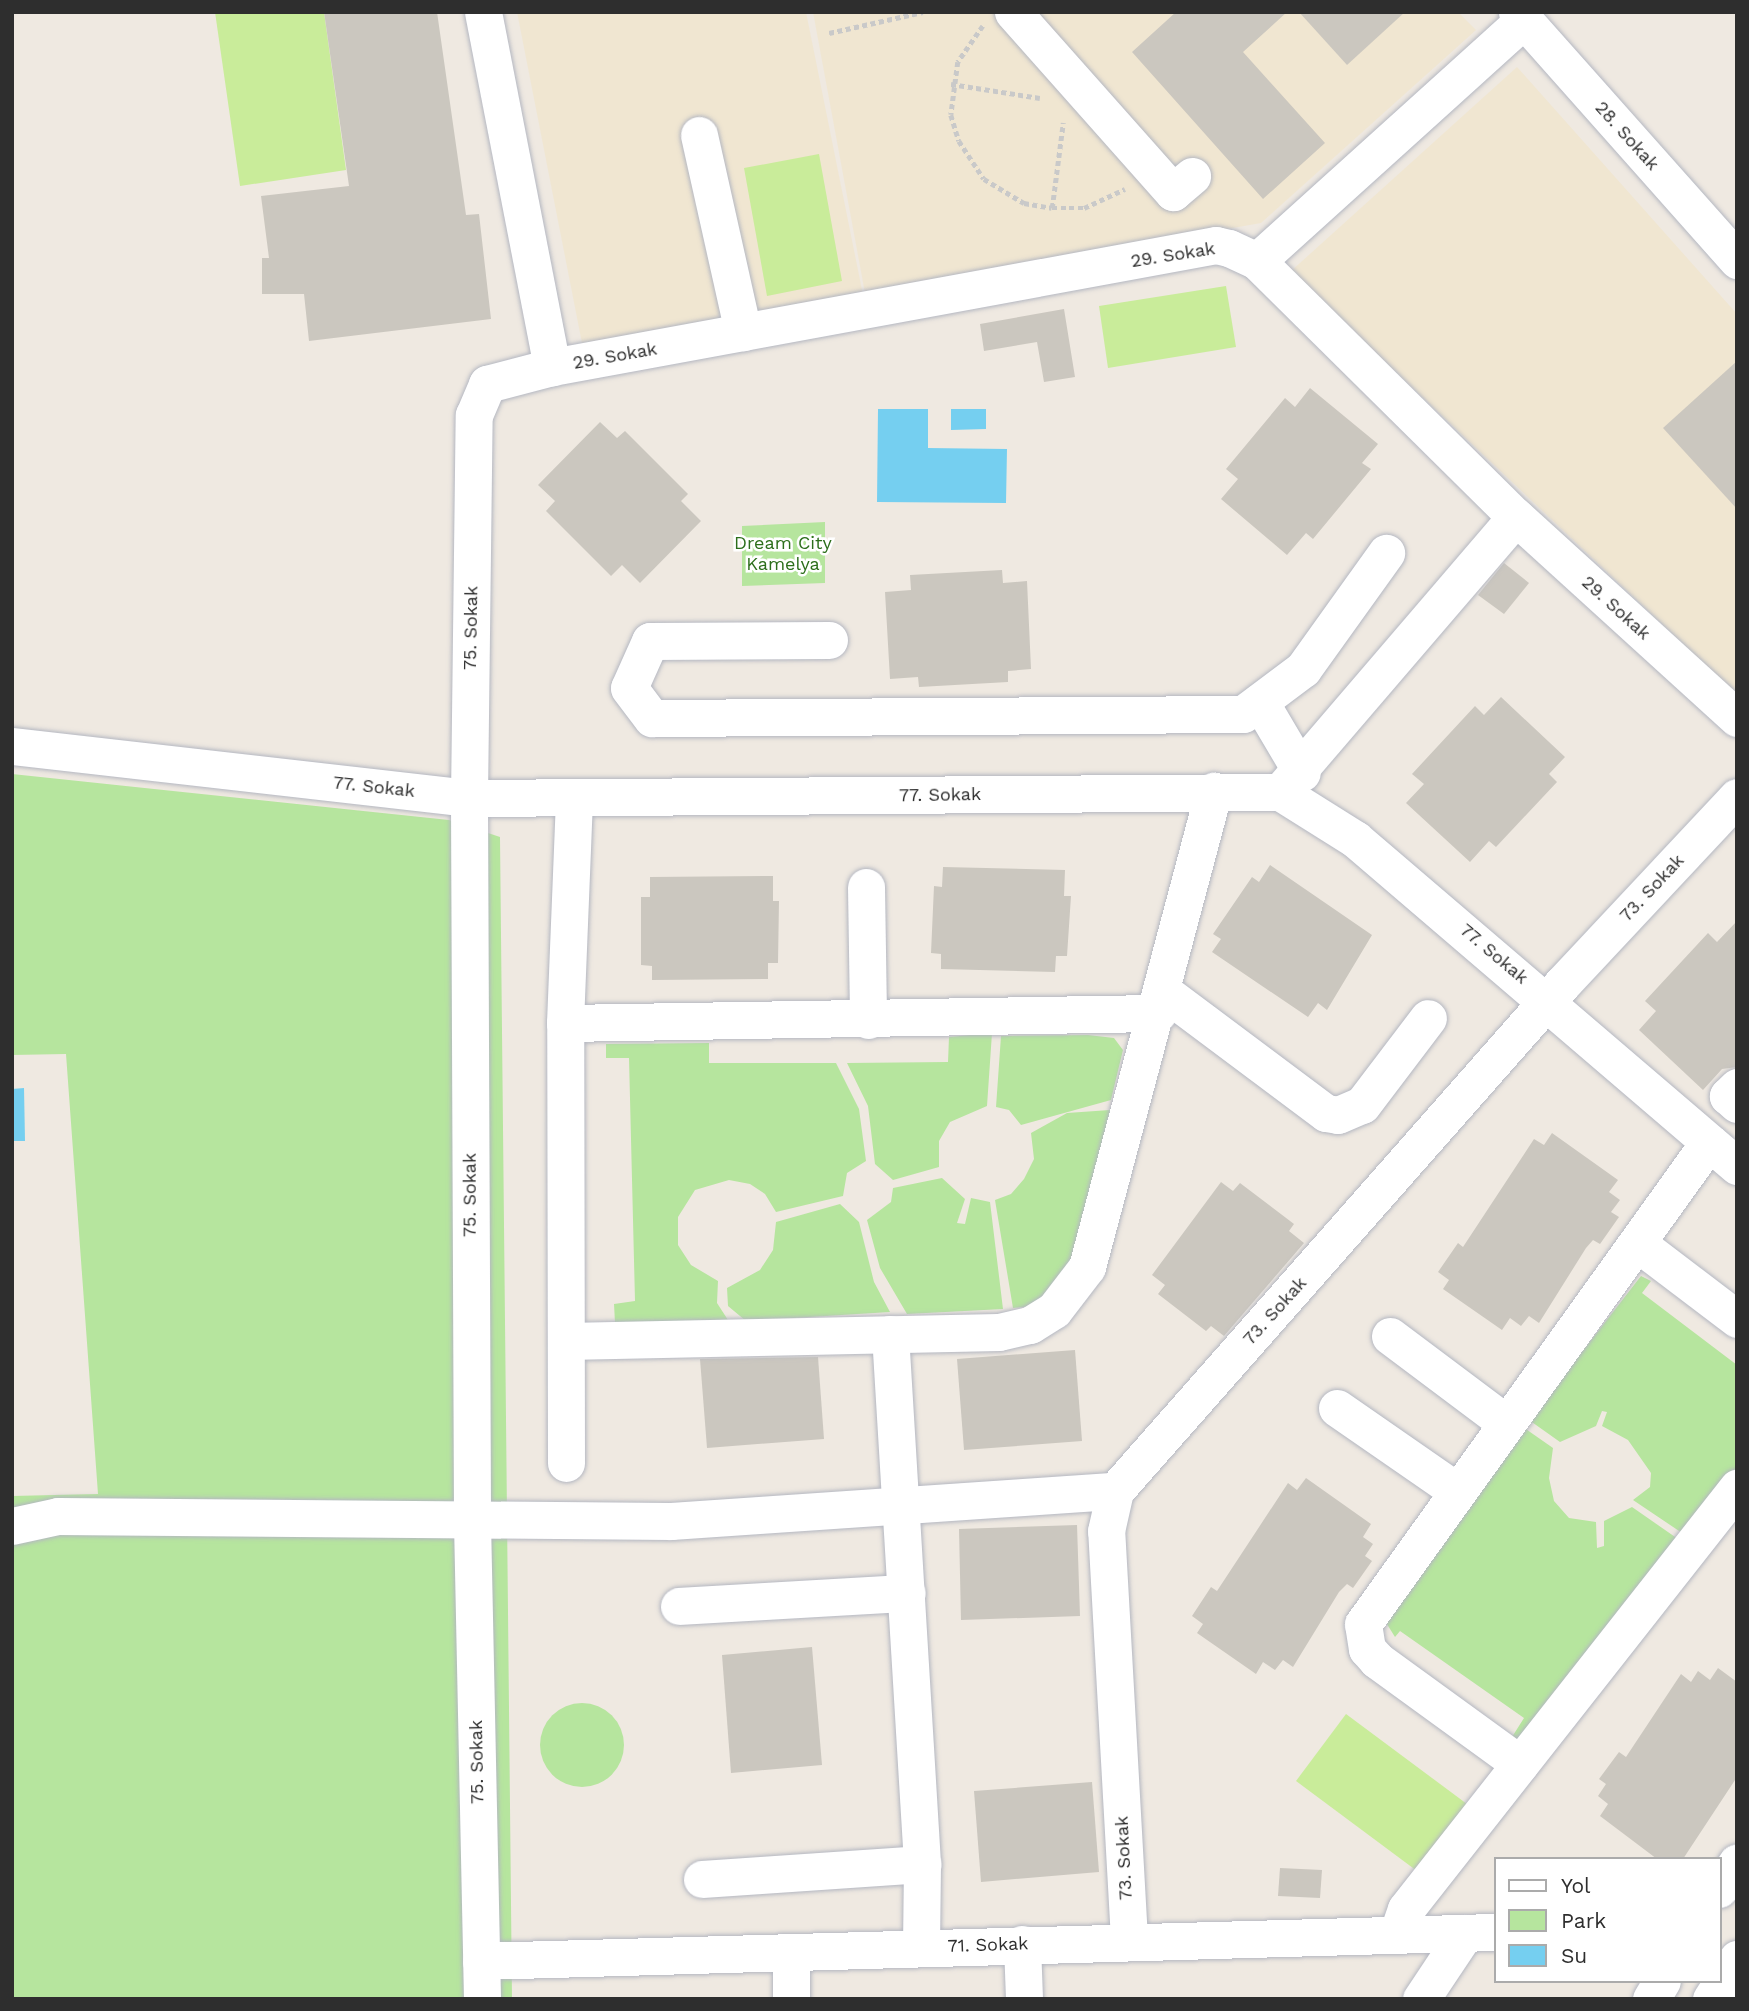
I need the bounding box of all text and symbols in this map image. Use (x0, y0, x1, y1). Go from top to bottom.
street label: 28. Sokak (1590, 97, 1664, 175)
street label: 29. Sokak (1129, 238, 1217, 272)
street label: 29. Sokak (571, 338, 659, 374)
park label: Dream City Kamelya (734, 533, 832, 576)
street label: 29. Sokak (1577, 572, 1655, 644)
street label: 75. Sokak (459, 586, 483, 670)
street label: 77. Sokak (332, 772, 416, 802)
street label: 77. Sokak (899, 783, 981, 807)
street label: 73. Sokak (1615, 850, 1689, 926)
street label: 77. Sokak (1456, 919, 1532, 989)
street label: 75. Sokak (459, 1153, 481, 1237)
street label: 73. Sokak (1239, 1272, 1311, 1350)
street label: 75. Sokak (465, 1720, 489, 1804)
street label: 73. Sokak (1111, 1815, 1137, 1901)
legend (1494, 1857, 1721, 1983)
text: Yol (1561, 1873, 1591, 1898)
text: Park (1561, 1908, 1606, 1933)
street label: 71. Sokak (947, 1933, 1029, 1957)
text: Su (1561, 1943, 1587, 1968)

